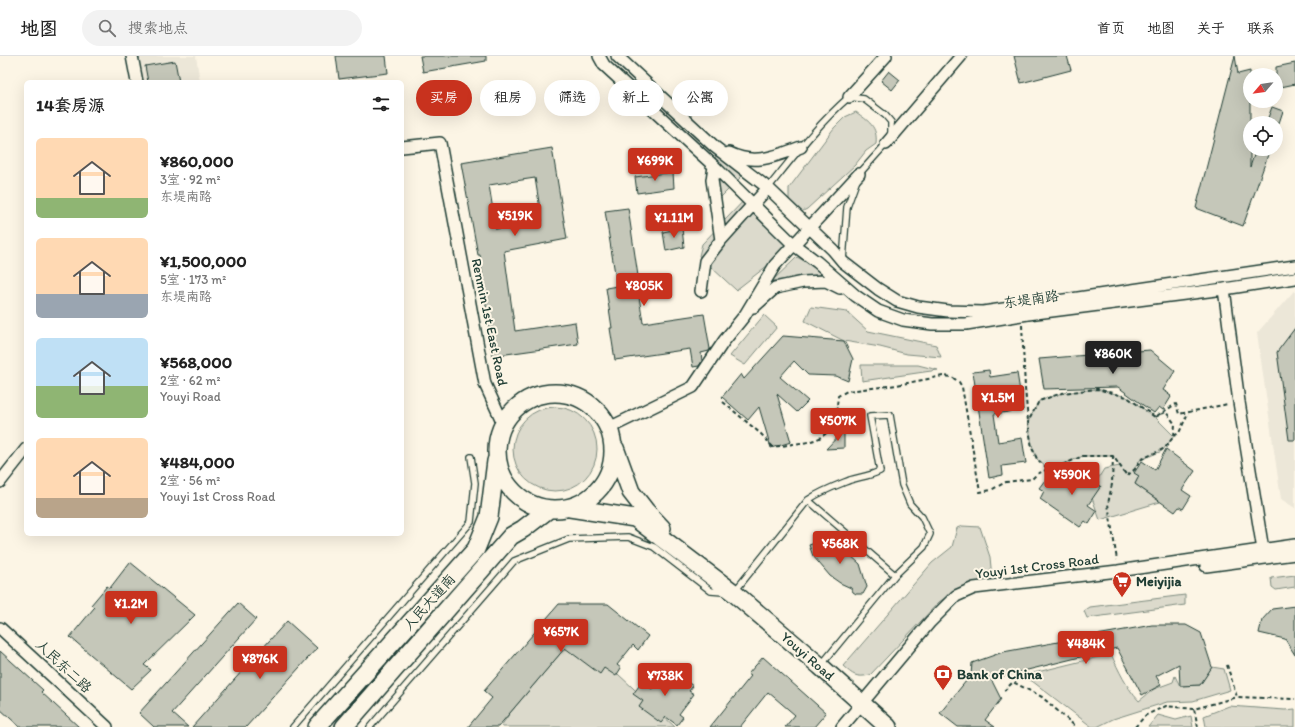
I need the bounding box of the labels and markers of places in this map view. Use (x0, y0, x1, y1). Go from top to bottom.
pin: ¥699K (627, 148, 683, 182)
pin: ¥519K (487, 203, 543, 237)
pin: ¥1.11M (641, 205, 707, 239)
pin: ¥805K (616, 273, 672, 307)
pin: ¥860K (1085, 341, 1141, 375)
pin: ¥1.5M (970, 385, 1026, 419)
pin: ¥507K (810, 408, 866, 442)
pin: ¥590K (1044, 462, 1100, 496)
pin: ¥568K (812, 531, 868, 565)
supermarket icon: Meiyijia (1111, 570, 1133, 598)
place label: Meiyijia (1136, 573, 1181, 590)
pin: ¥1.2M (103, 591, 159, 625)
pin: ¥657K (533, 619, 589, 653)
pin: ¥484K (1058, 631, 1114, 665)
pin: ¥876K (232, 646, 288, 680)
pin: ¥738K (637, 663, 693, 697)
bank icon: Bank of China (932, 663, 954, 691)
place label: Bank of China (957, 666, 1043, 683)

